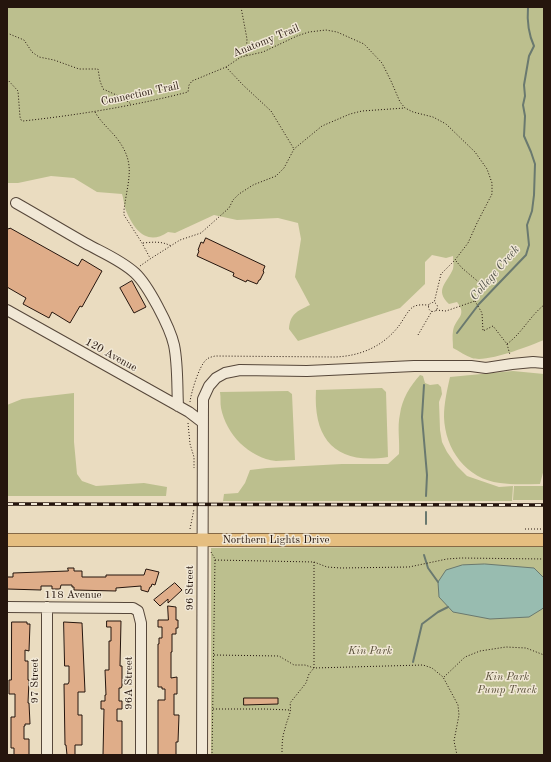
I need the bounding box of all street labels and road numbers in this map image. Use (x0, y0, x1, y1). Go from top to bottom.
street label: Anatomy Trail (231, 22, 301, 60)
street label: Connection Trail (100, 79, 180, 109)
street label: 120 Avenue (83, 335, 139, 375)
street label: Northern Lights Drive (222, 533, 330, 547)
street label: 96 Street (183, 566, 197, 610)
street label: 118 Avenue (44, 588, 102, 602)
street label: 96A Street (122, 656, 136, 710)
street label: 97 Street (28, 659, 42, 703)

